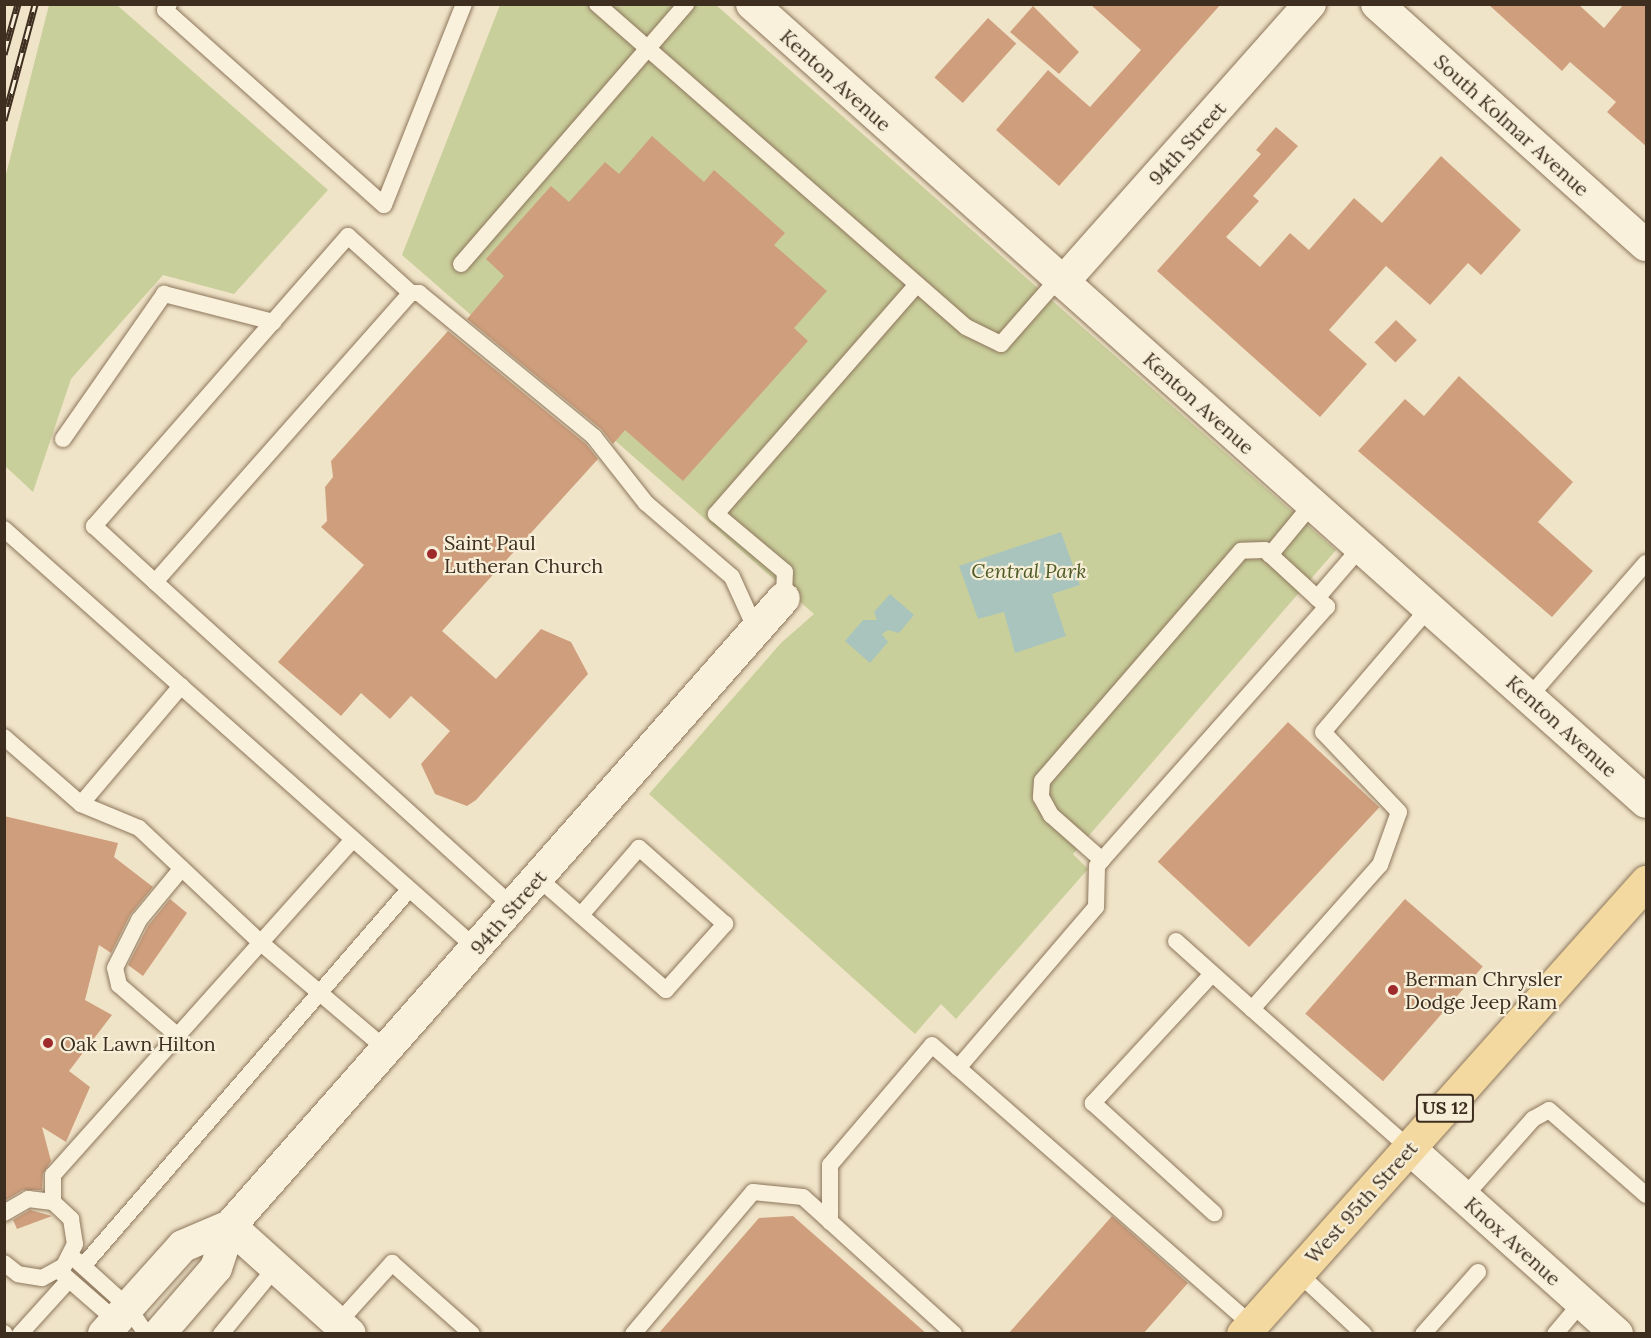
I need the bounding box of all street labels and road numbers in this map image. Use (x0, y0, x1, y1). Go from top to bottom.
street label: Kenton Avenue (776, 24, 896, 136)
street label: South Kolmar Avenue (1429, 49, 1595, 201)
street label: 94th Street (1143, 96, 1231, 190)
street label: Kenton Avenue (1139, 347, 1259, 459)
street label: Kenton Avenue (1502, 670, 1622, 782)
street label: 94th Street (465, 865, 551, 959)
road number: US 12 (1415, 1093, 1475, 1123)
street label: West 95th Street (1300, 1136, 1422, 1268)
street label: Knox Avenue (1460, 1192, 1566, 1290)

